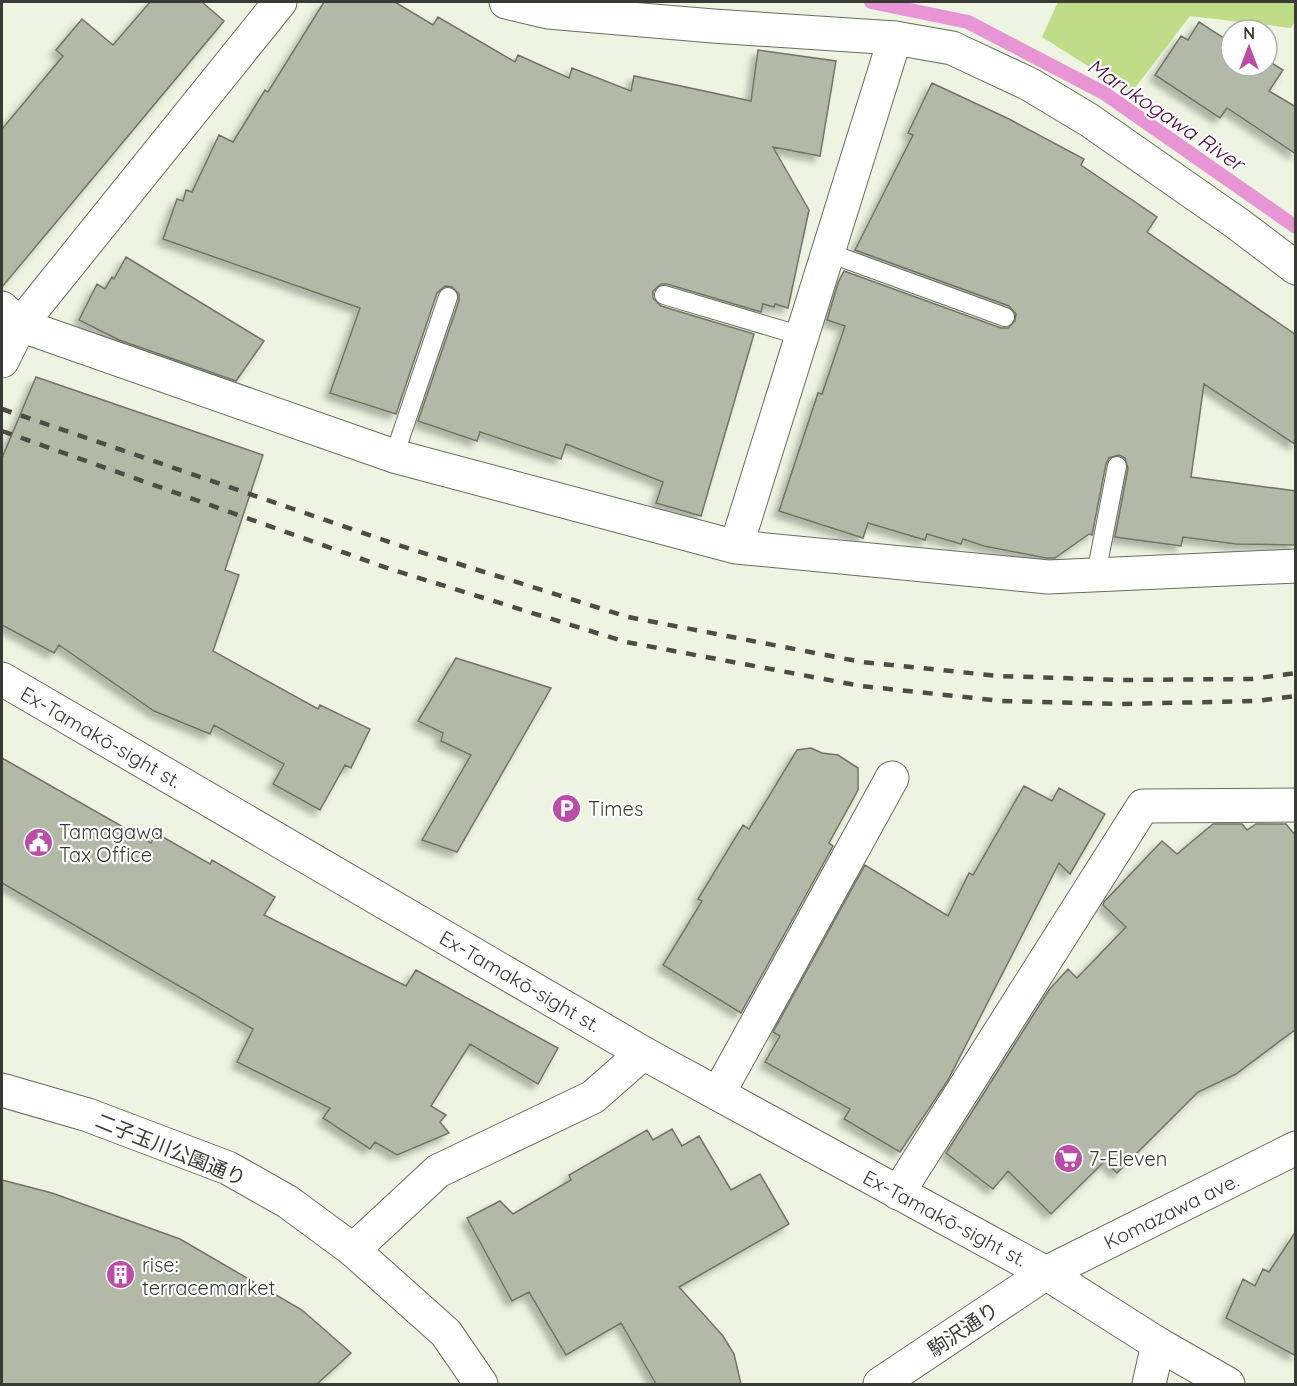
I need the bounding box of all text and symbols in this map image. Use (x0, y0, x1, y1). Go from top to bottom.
north arrow (1219, 18, 1279, 78)
text: N (1243, 23, 1255, 43)
water label: Marukogawa River (1083, 52, 1252, 178)
street label: Ex-Tamakō-sight st. (16, 681, 186, 793)
parking icon: Times (551, 792, 583, 824)
place label: Times (588, 796, 643, 821)
place label: Tamagawa Tax Office (59, 819, 163, 867)
public building icon: Tamagawa Tax Office (22, 826, 54, 858)
street label: Ex-Tamakō-sight st. (435, 925, 605, 1037)
street label: 二子玉川公園通り (92, 1107, 250, 1191)
supermarket icon: 7-Eleven (1052, 1142, 1084, 1174)
place label: 7-Eleven (1089, 1146, 1167, 1171)
street label: Ex-Tamakō-sight st. (859, 1164, 1031, 1272)
street label: Komazawa ave. (1099, 1168, 1243, 1254)
place label: rise: terracemarket (142, 1252, 276, 1300)
building icon: rise: terracemarket (105, 1259, 137, 1291)
street label: 駒沢通り (923, 1296, 1003, 1362)

